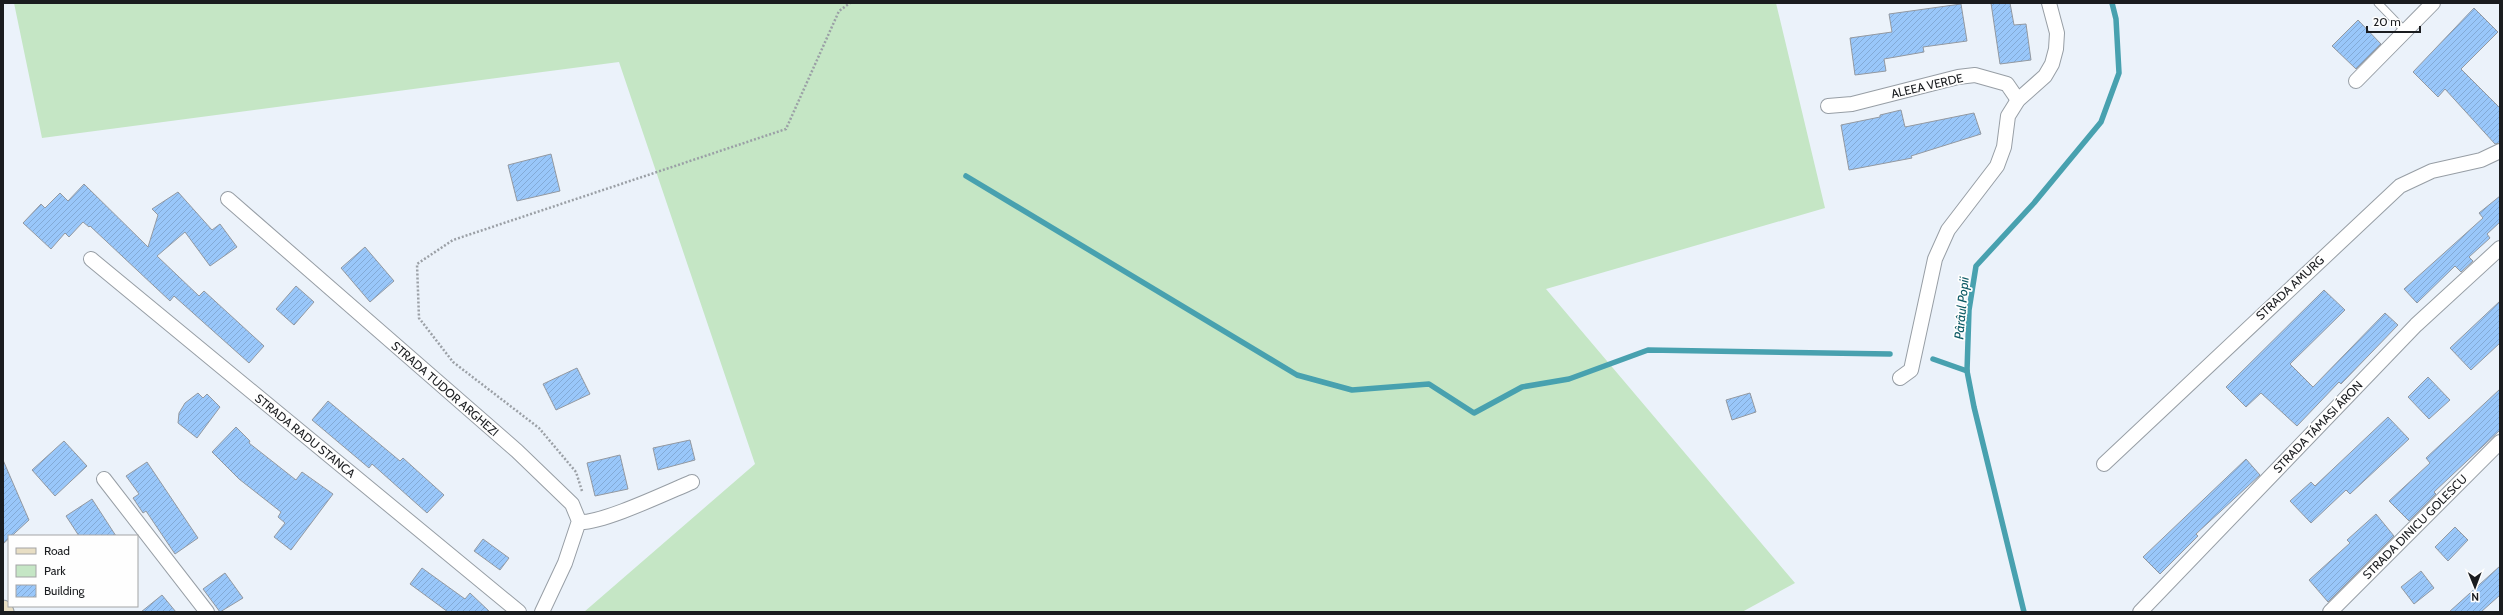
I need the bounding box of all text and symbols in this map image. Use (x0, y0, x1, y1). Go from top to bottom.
scale bar (2367, 8, 2420, 34)
text: 20 m (2373, 14, 2401, 29)
street label: ALEEA VERDE (1889, 70, 1965, 101)
street label: STRADA AMURG (2252, 252, 2327, 323)
water label: Pârâul Popii (1950, 276, 1972, 340)
street label: STRADA TUDOR ARGHEZI (389, 338, 502, 439)
street label: STRADA TÁMASI ÁRON (2270, 378, 2365, 476)
street label: STRADA RADU STANCA (252, 391, 359, 481)
street label: STRADA DINICU GOLESCU (2359, 471, 2470, 582)
legend (8, 535, 138, 607)
text: Road (44, 543, 70, 558)
text: Park (44, 563, 66, 578)
north arrow (2455, 567, 2495, 607)
text: Building (44, 583, 86, 598)
text: N (2471, 590, 2479, 604)

